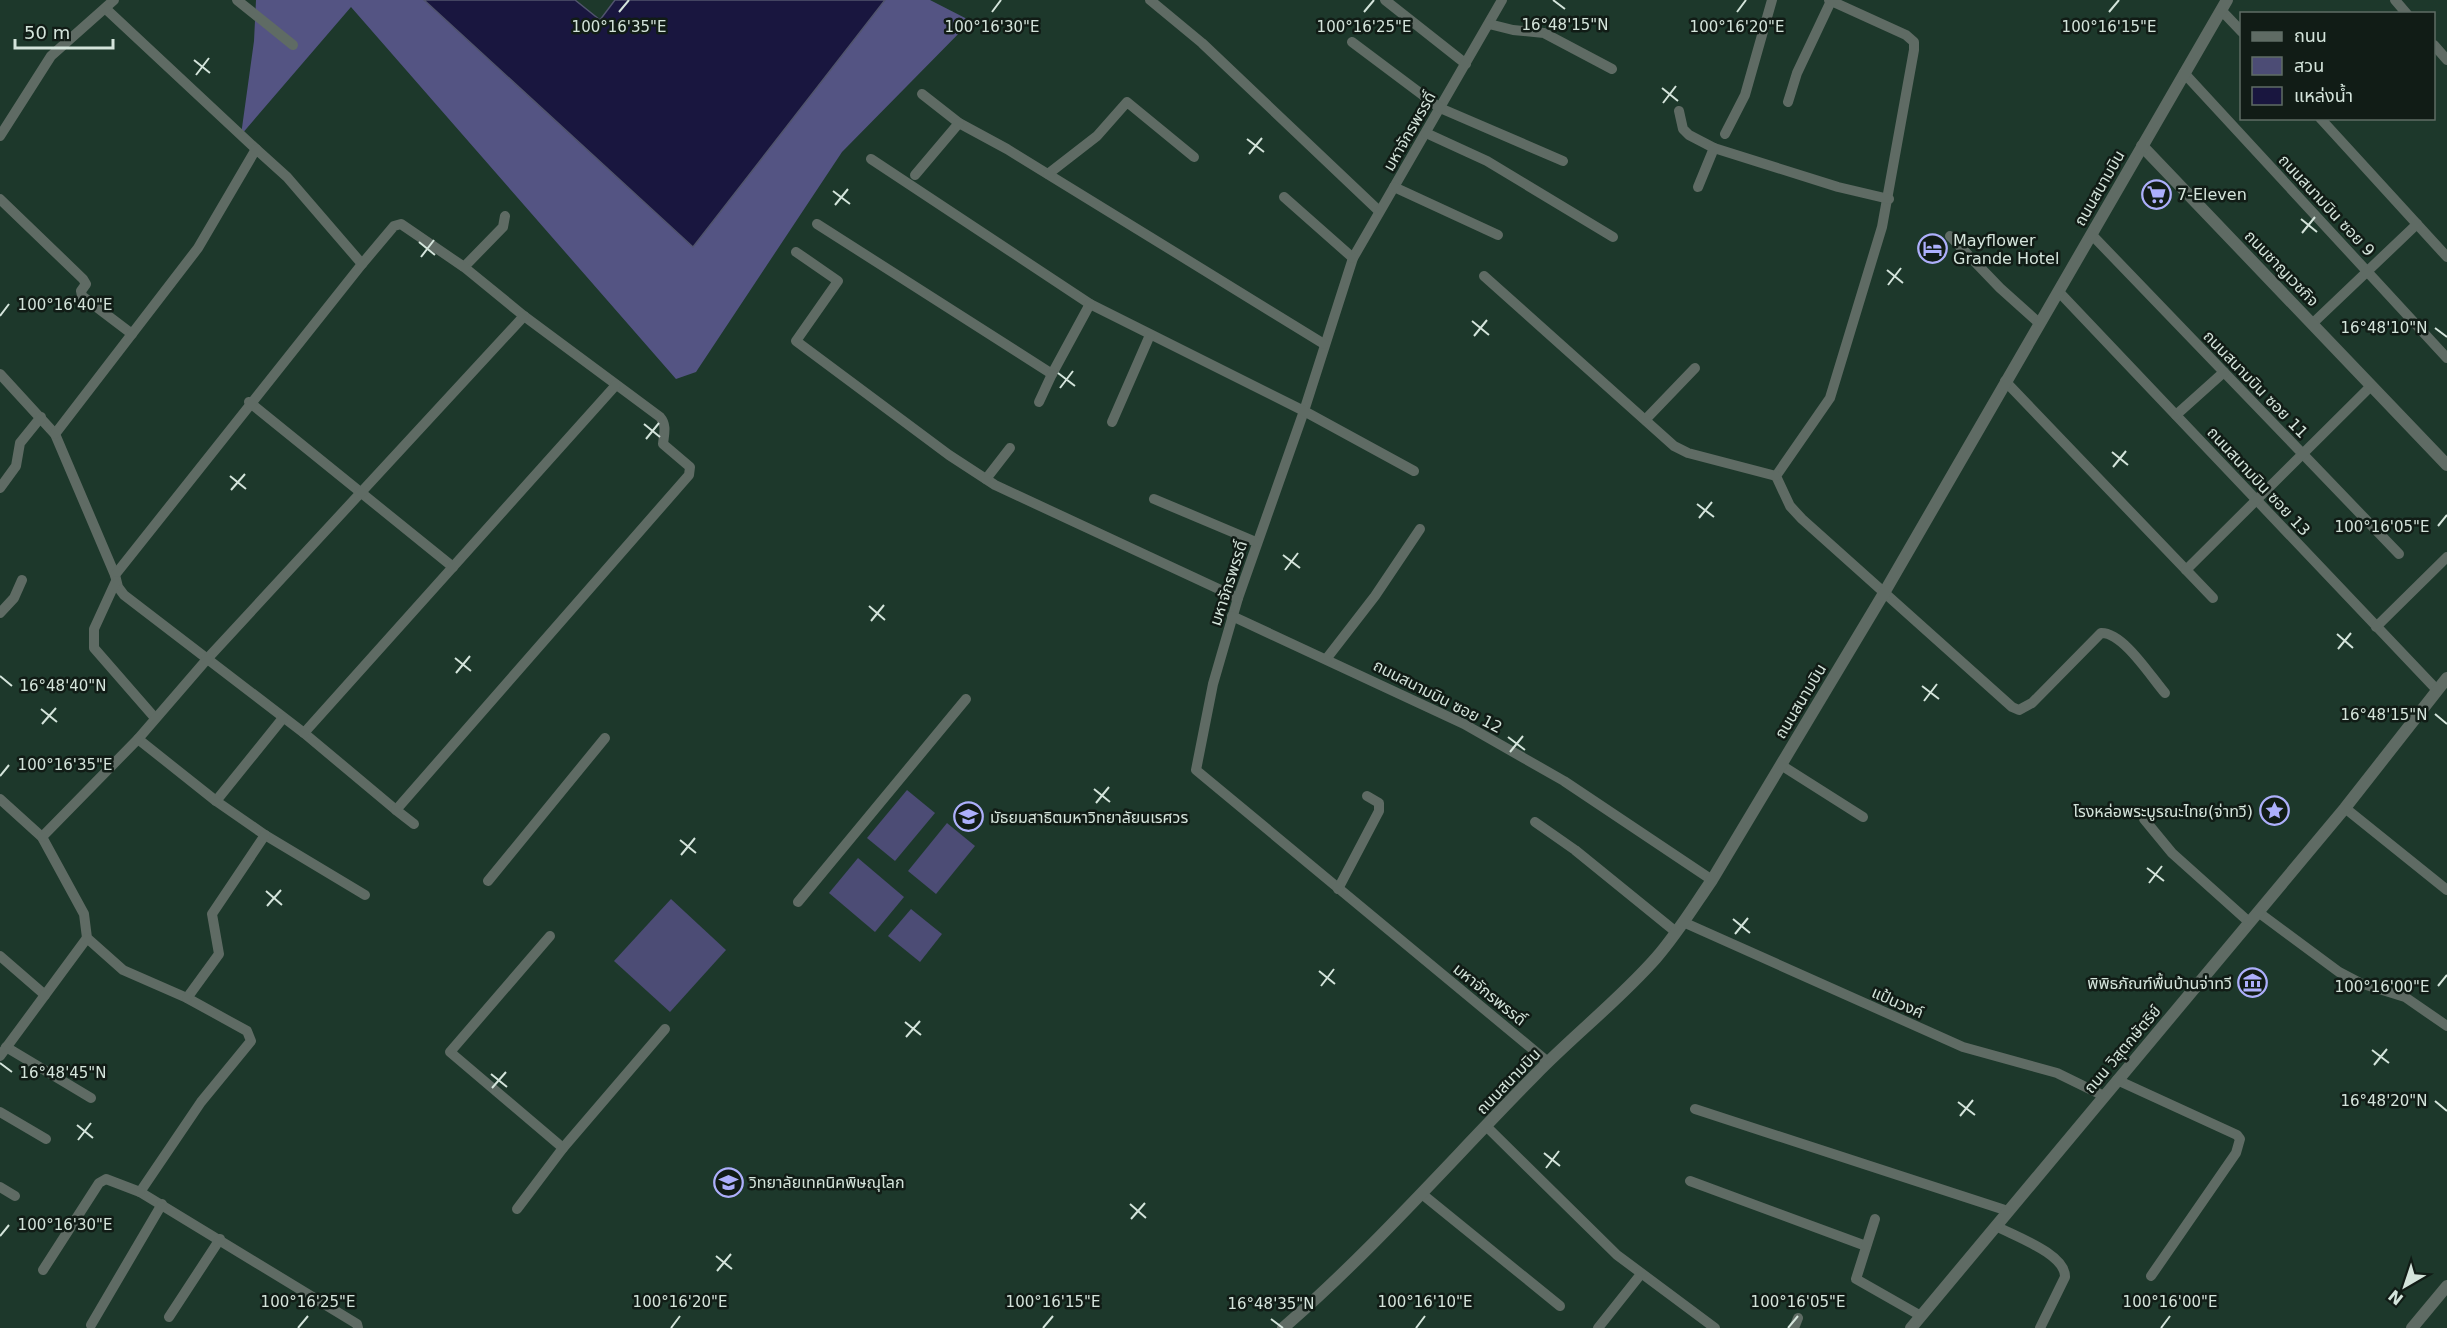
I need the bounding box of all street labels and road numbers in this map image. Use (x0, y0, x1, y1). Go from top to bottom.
street label: มหาจักรพรรดิ์ (1379, 88, 1440, 174)
street label: ถนนสนามบิน (2070, 147, 2129, 229)
street label: ถนนสนามบิน ซอย 9 (2275, 151, 2379, 260)
street label: ถนนชาญเวชกิจ (2241, 226, 2323, 310)
street label: ถนนสนามบิน ซอย 11 (2199, 327, 2312, 442)
street label: ถนนสนามบิน ซอย 13 (2203, 423, 2314, 540)
street label: มหาจักรพรรดิ์ (1206, 538, 1251, 628)
street label: ถนนสนามบิน ซอย 12 (1370, 656, 1505, 737)
street label: ถนนสนามบิน (1771, 660, 1830, 742)
street label: มหาจักรพรรดิ์ (1449, 959, 1530, 1030)
street label: แป้นวงค์ (1869, 983, 1927, 1022)
street label: ถนน วิสุตกษัตริย์ (2080, 1001, 2165, 1097)
street label: ถนนสนามบิน (1472, 1045, 1544, 1118)

